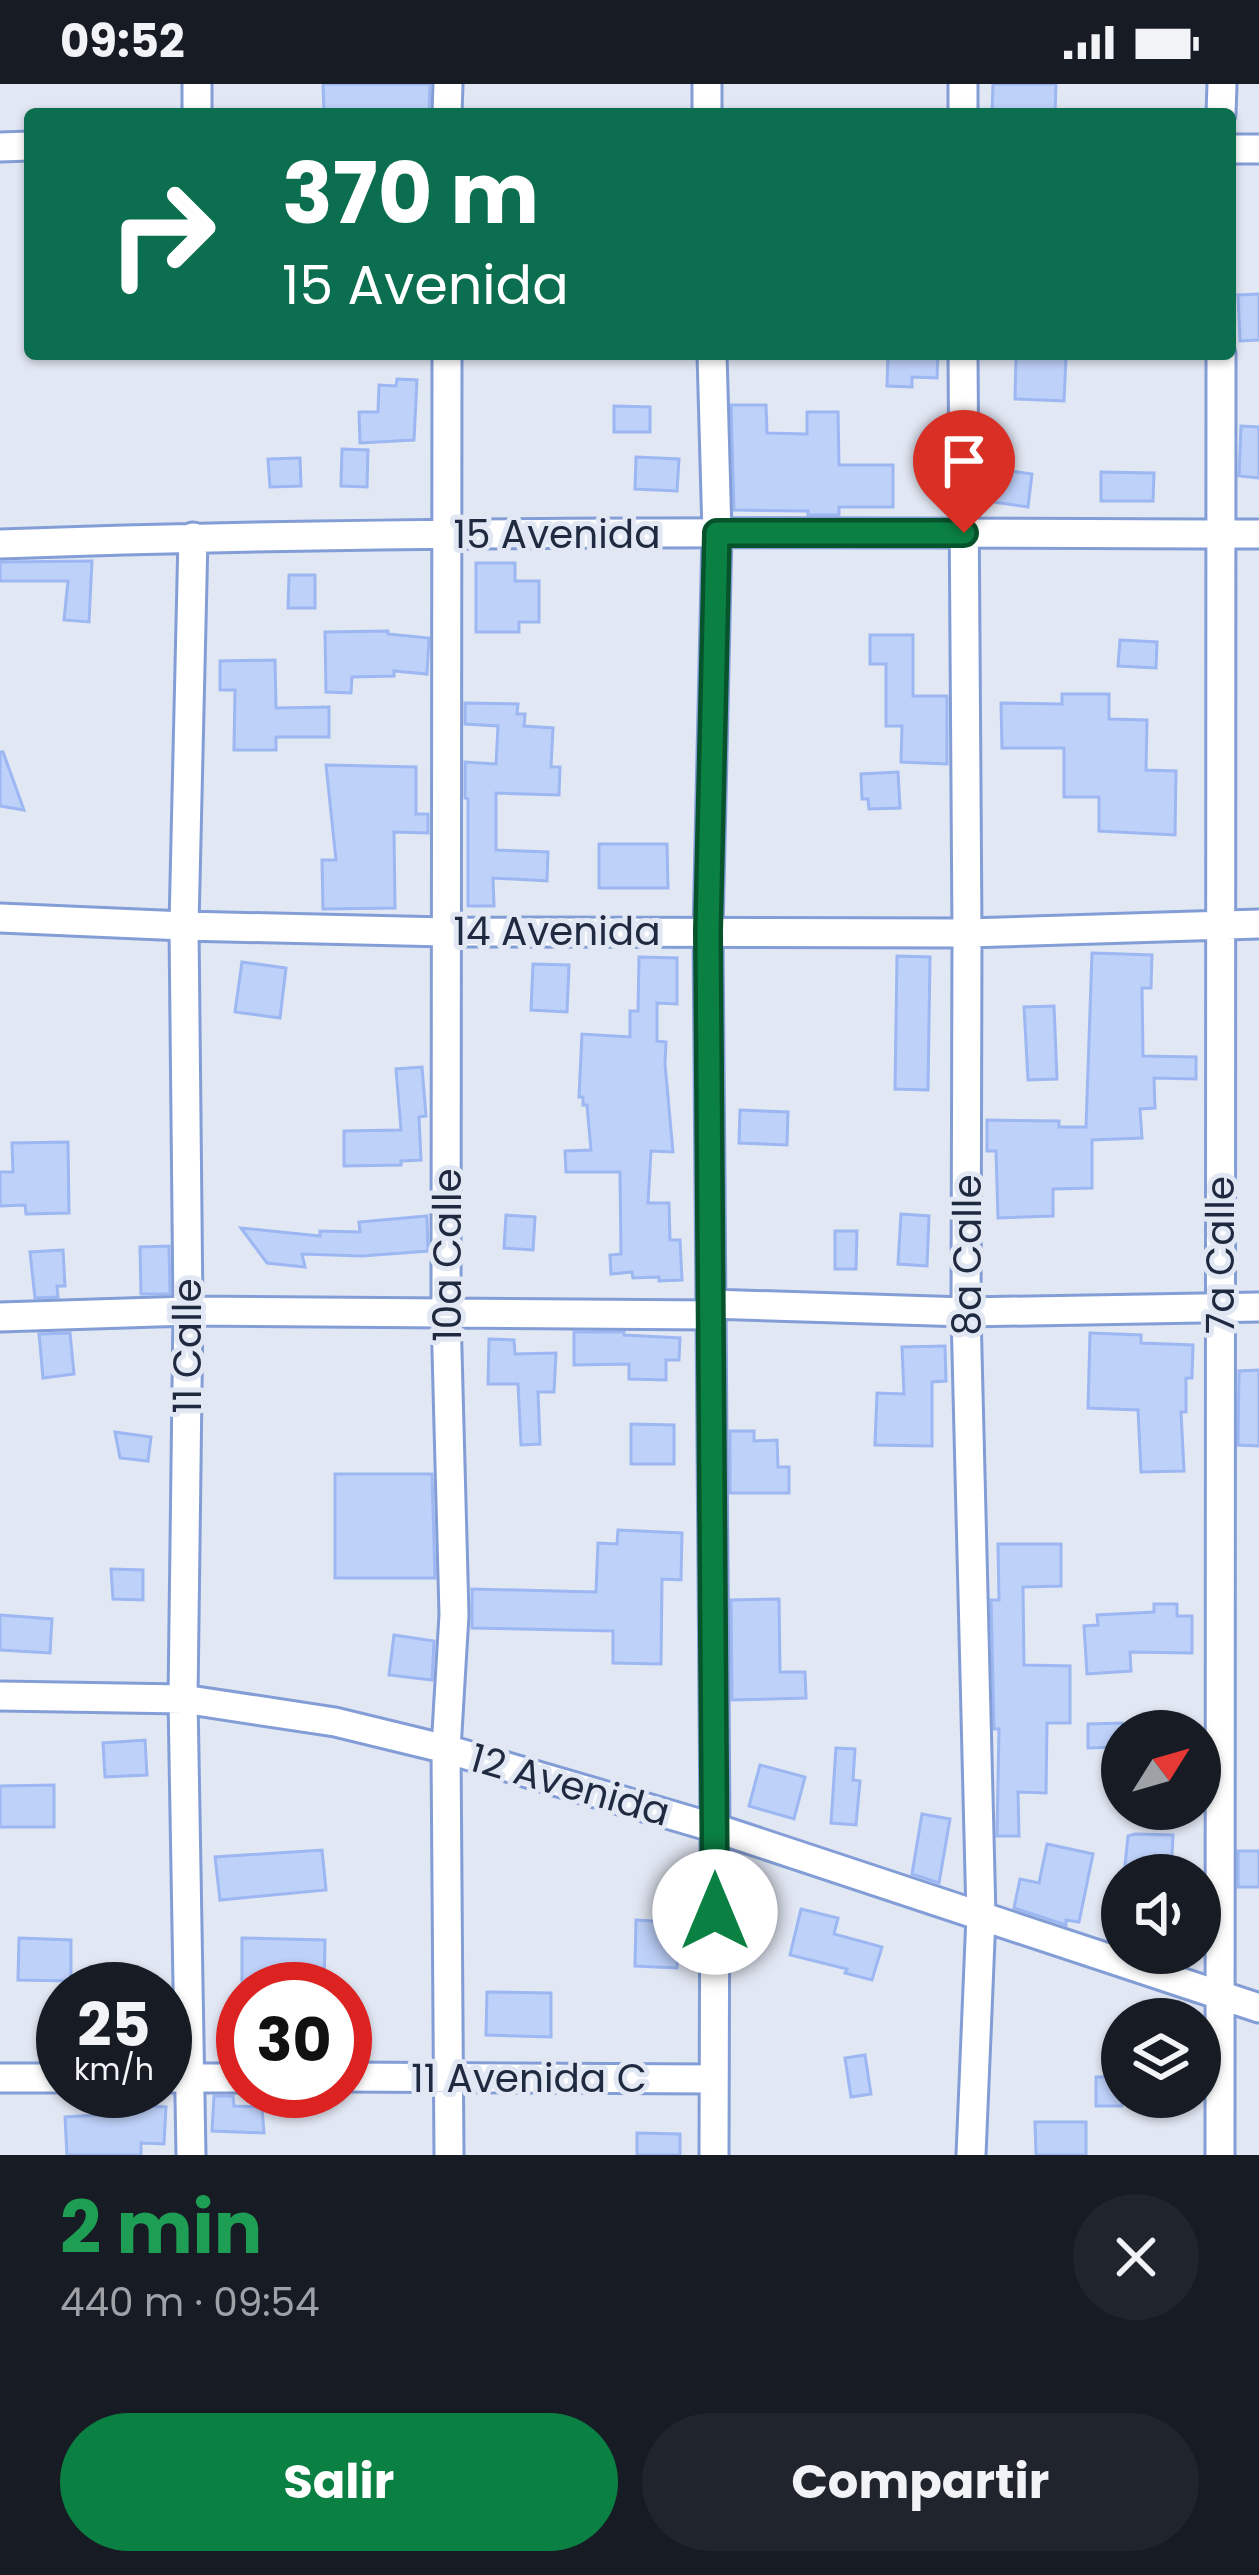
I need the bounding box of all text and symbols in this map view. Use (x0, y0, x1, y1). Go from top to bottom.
text: 09:52 (60, 10, 185, 73)
text: 370 m (282, 135, 539, 252)
icon: right (84, 156, 240, 312)
text: 15 Avenida (282, 247, 569, 323)
pin (913, 410, 1015, 533)
icon: arrive (931, 428, 997, 494)
street label: 15 Avenida (453, 507, 661, 562)
street label: 14 Avenida (453, 904, 661, 959)
street label: 10a Calle (420, 1168, 475, 1342)
street label: 8a Calle (940, 1174, 995, 1336)
street label: 7a Calle (1193, 1176, 1248, 1334)
street label: 11 Calle (160, 1278, 215, 1414)
north arrow (1101, 1710, 1221, 1830)
map controls (1101, 1710, 1221, 2118)
street label: 12 Avenida (464, 1730, 676, 1840)
position arrow (652, 1849, 778, 1975)
button: sound (1101, 1854, 1221, 1974)
speed limit sign: 30 (216, 1962, 372, 2118)
text: 25 (77, 1983, 151, 2067)
button: layers (1101, 1998, 1221, 2118)
text: km/h (74, 2048, 154, 2091)
street label: 11 Avenida C (411, 2051, 647, 2106)
text: 2 min (60, 2177, 262, 2278)
button: close (1073, 2194, 1199, 2320)
text: 440 m · 09:54 (60, 2275, 320, 2330)
button: Salir (60, 2413, 618, 2551)
button: Compartir (642, 2413, 1199, 2551)

